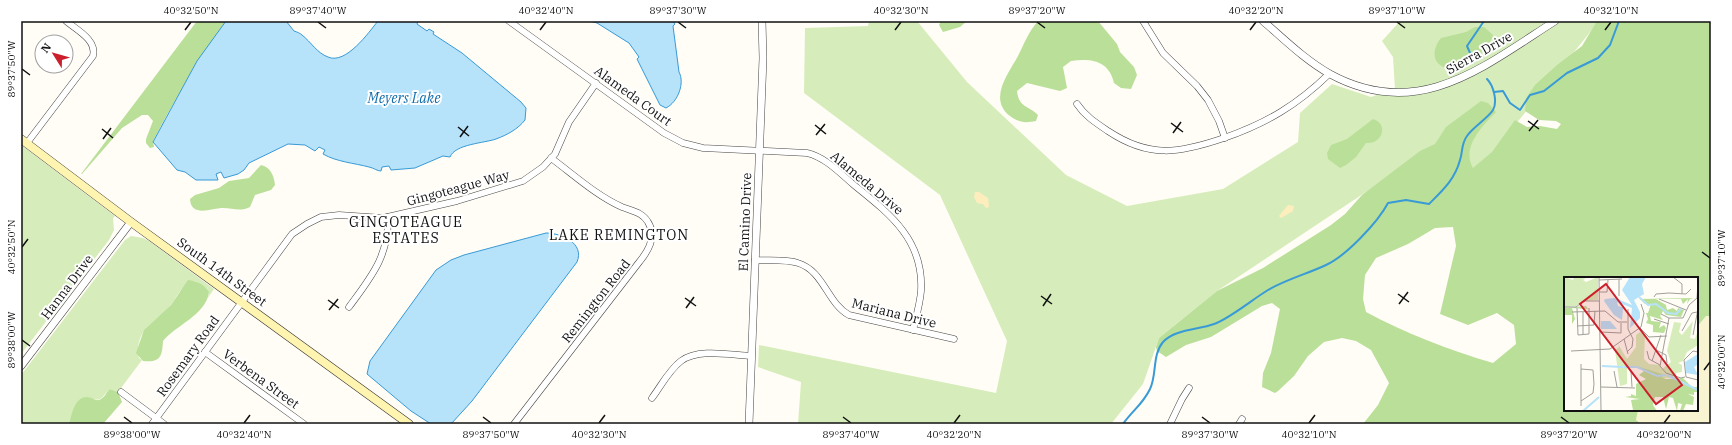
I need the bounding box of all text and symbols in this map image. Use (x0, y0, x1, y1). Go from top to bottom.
text: 40°32'50"N (164, 4, 219, 17)
text: 89°37'40"W (289, 4, 347, 17)
text: 40°32'40"N (519, 4, 574, 17)
text: 89°37'30"W (649, 4, 707, 17)
text: 40°32'30"N (874, 4, 929, 17)
text: 89°37'20"W (1008, 4, 1066, 17)
text: 40°32'20"N (1229, 4, 1284, 17)
text: 89°37'10"W (1368, 4, 1426, 17)
text: 40°32'10"N (1584, 4, 1639, 17)
street label: Sierra Drive (1443, 28, 1515, 78)
north arrow (34, 34, 74, 74)
text: 89°37'50"W (5, 40, 18, 98)
text: N (38, 40, 54, 56)
street label: Alameda Court (591, 62, 675, 130)
water label: Meyers Lake (366, 89, 441, 107)
street label: Alameda Drive (827, 148, 907, 218)
street label: Gingoteague Way (405, 166, 511, 210)
street label: El Camino Drive (735, 172, 755, 272)
district label: GINGOTEAGUE ESTATES (349, 213, 463, 247)
text: 40°32'50"N (5, 219, 18, 275)
district label: LAKE REMINGTON (549, 226, 689, 244)
text: 89°37'10"W (1715, 229, 1728, 287)
street label: South 14th Street (174, 234, 270, 310)
street label: Hanna Drive (37, 251, 97, 323)
street label: Remington Road (558, 256, 634, 346)
inset map (1564, 277, 1698, 411)
street label: Mariana Drive (850, 294, 938, 332)
text: 89°38'00"W (5, 311, 18, 369)
street label: Rosemary Road (153, 312, 223, 400)
text: 40°32'00"N (1715, 334, 1728, 390)
street label: Verbena Street (219, 346, 303, 413)
text: 89°38'00"W (103, 428, 161, 441)
text: 40°32'40"N (217, 428, 272, 441)
text: 89°37'50"W (462, 428, 520, 441)
text: 40°32'30"N (572, 428, 627, 441)
text: 89°37'40"W (822, 428, 880, 441)
text: 40°32'20"N (927, 428, 982, 441)
text: 89°37'30"W (1181, 428, 1239, 441)
text: 40°32'10"N (1282, 428, 1337, 441)
text: 89°37'20"W (1540, 428, 1598, 441)
text: 40°32'00"N (1637, 428, 1692, 441)

